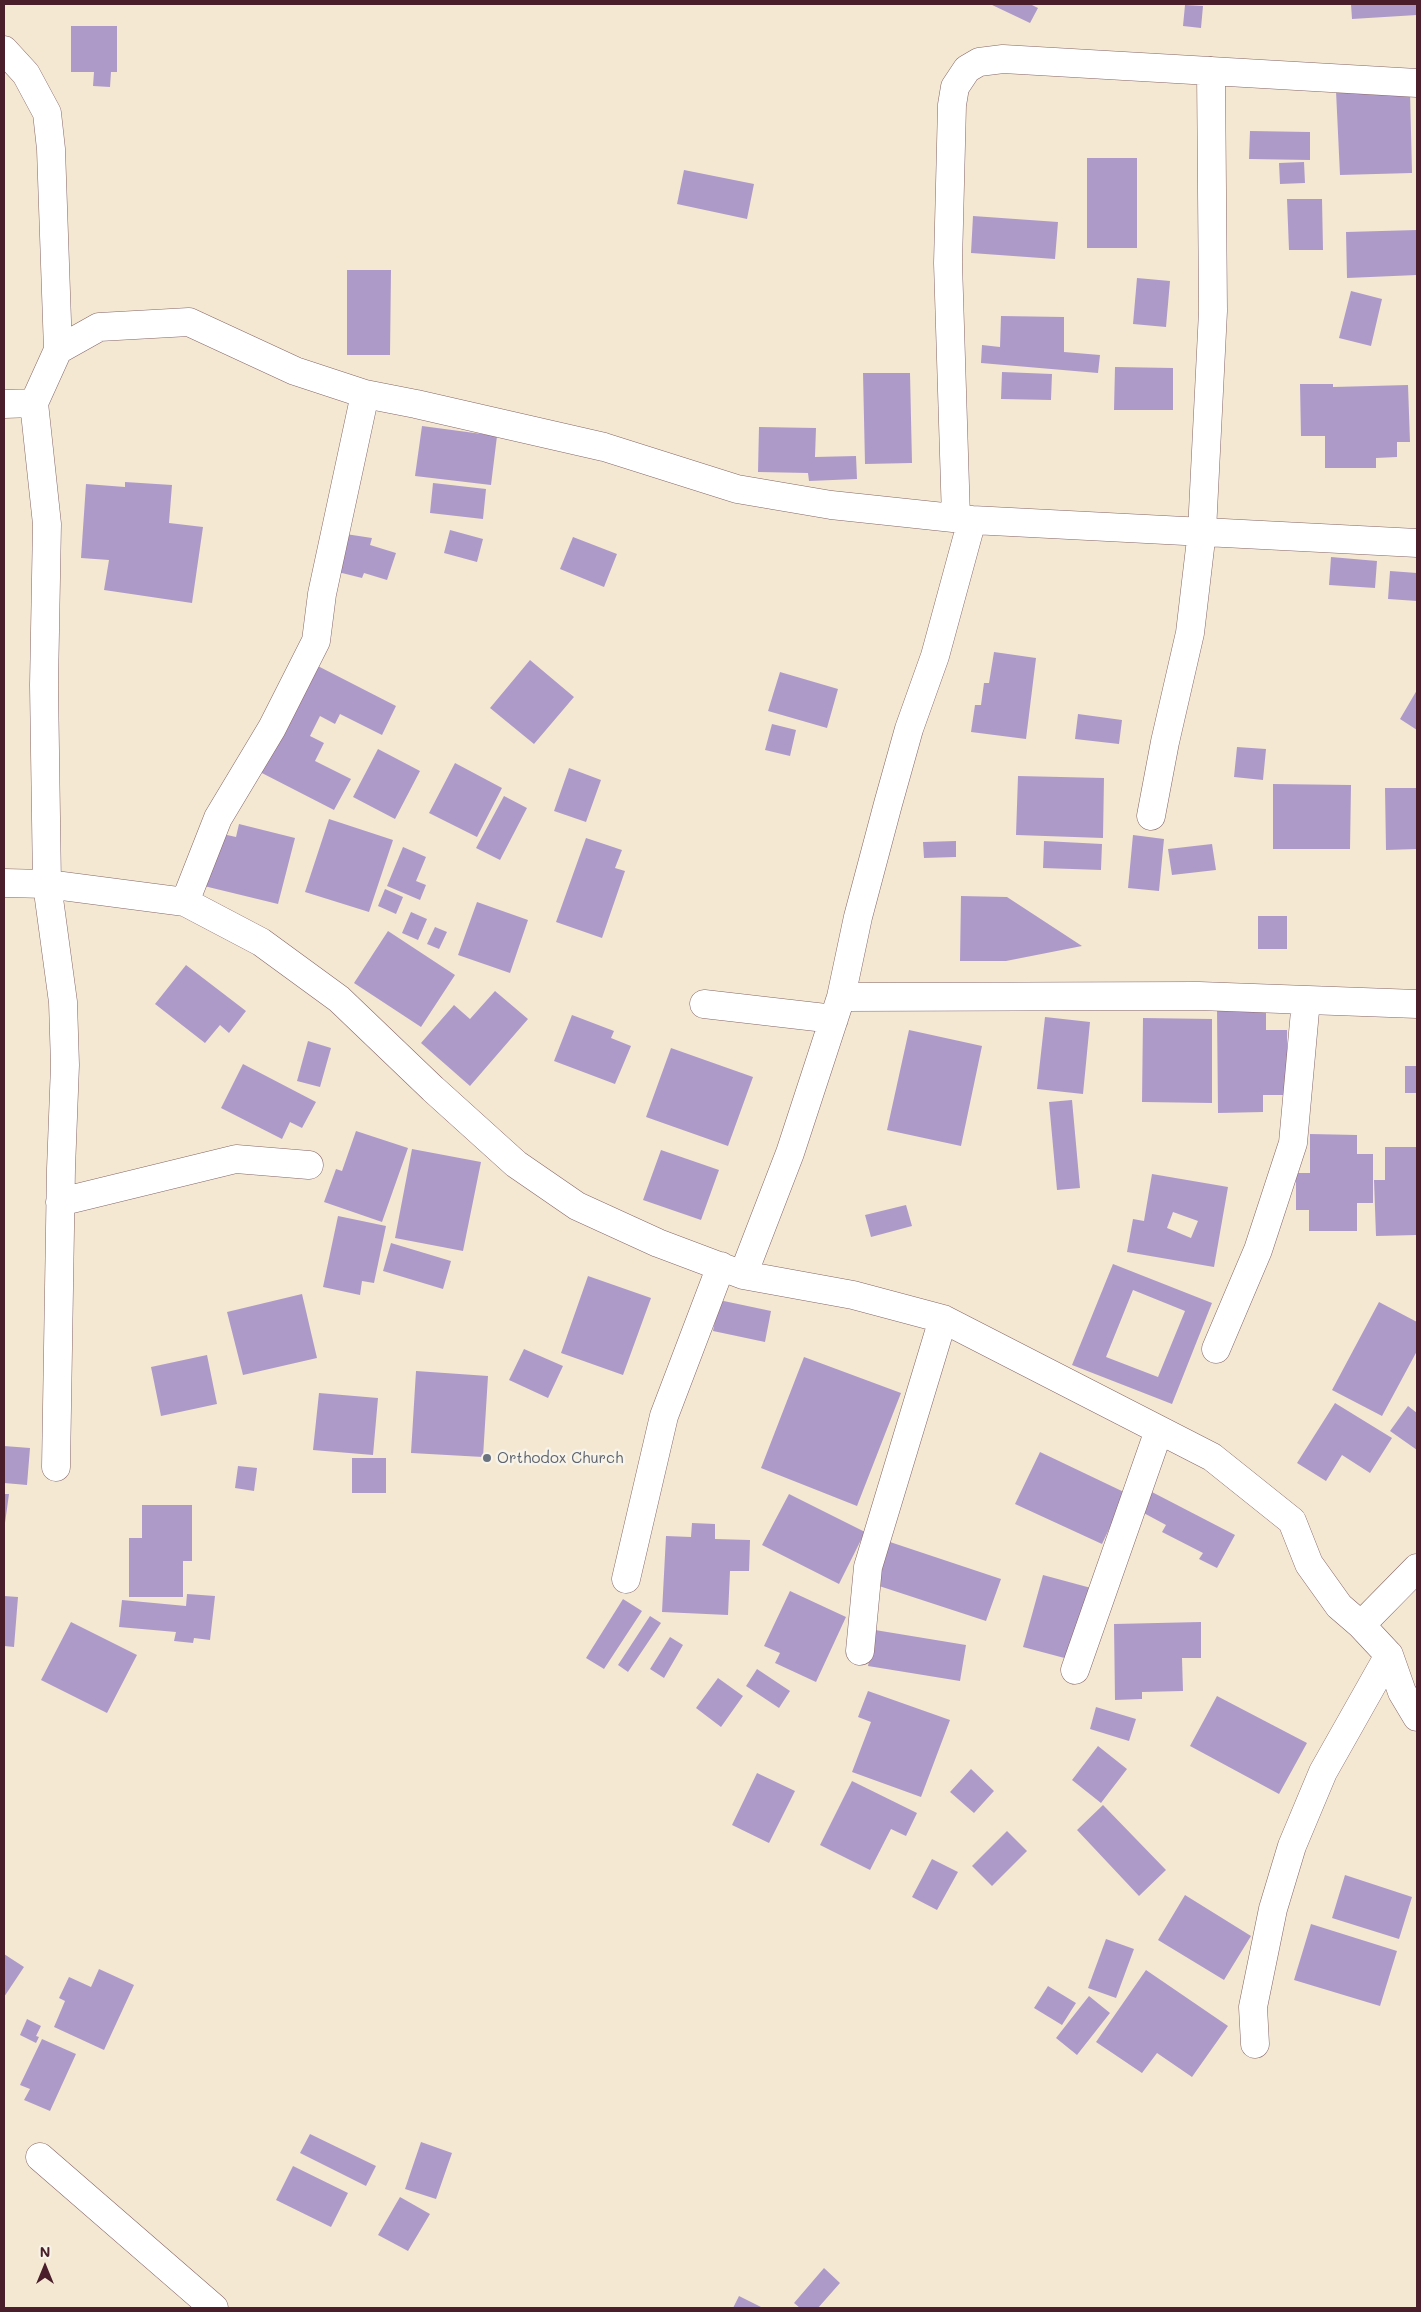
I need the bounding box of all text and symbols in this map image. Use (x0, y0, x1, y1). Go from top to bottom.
place label: Orthodox Church (497, 1449, 623, 1467)
marker: Orthodox Church (481, 1452, 493, 1464)
north arrow (20, 2242, 70, 2292)
text: N (40, 2242, 50, 2261)

